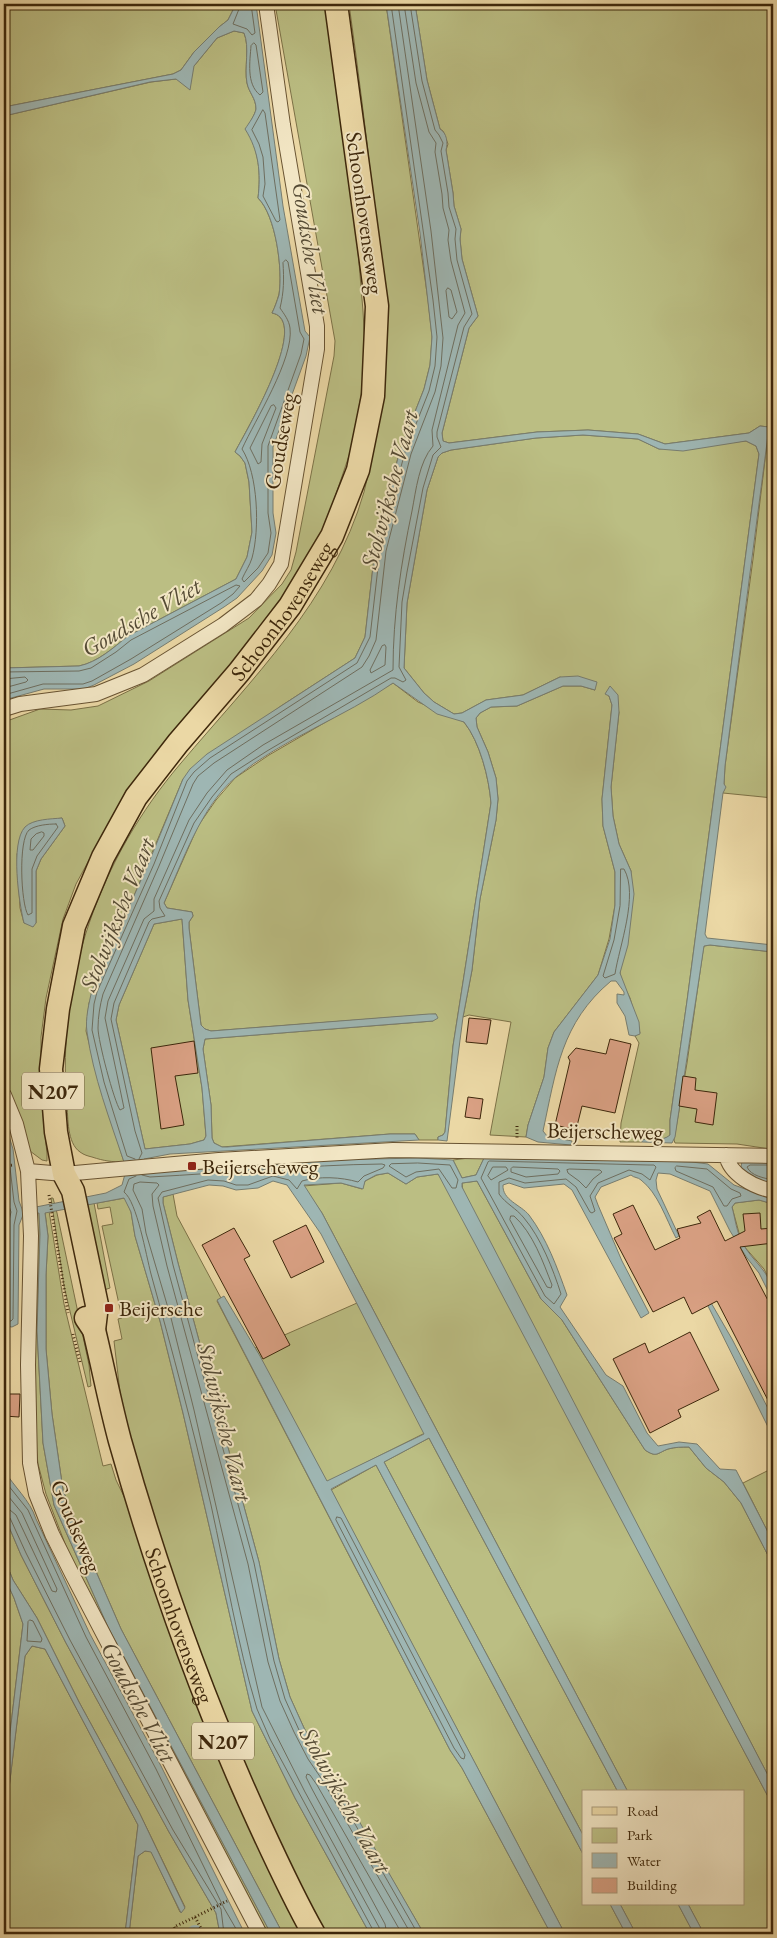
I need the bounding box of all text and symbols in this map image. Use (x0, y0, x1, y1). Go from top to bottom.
street label: Schoonhovenseweg (339, 130, 391, 296)
water label: Goudsche Vliet (285, 180, 337, 317)
street label: Goudseweg (257, 390, 303, 492)
water label: Stolwijksche Vaart (353, 405, 425, 573)
street label: Schoonhovenseweg (223, 535, 340, 687)
water label: Goudsche Vliet (76, 570, 207, 664)
water label: Stolwijksche Vaart (72, 832, 162, 996)
road number: N207 (22, 1072, 84, 1110)
street label: Beijerscheweg (547, 1115, 664, 1147)
place label: Beijerscheweg (202, 1152, 319, 1181)
marker: Beijerscheweg (186, 1160, 198, 1172)
place label: Beijersche (119, 1294, 203, 1323)
marker: Beijersche (103, 1302, 115, 1314)
water label: Stolwijksche Vaart (190, 1338, 260, 1506)
street label: Goudseweg (44, 1475, 109, 1577)
street label: Schoonhovenseweg (139, 1543, 221, 1708)
water label: Goudsche Vliet (94, 1636, 184, 1769)
water label: Stolwijksche Vaart (292, 1720, 400, 1880)
road number: N207 (192, 1722, 254, 1760)
legend (582, 1790, 744, 1906)
text: Road (627, 1801, 659, 1820)
text: Park (627, 1825, 654, 1844)
text: Water (627, 1851, 661, 1870)
text: Building (627, 1875, 677, 1894)

